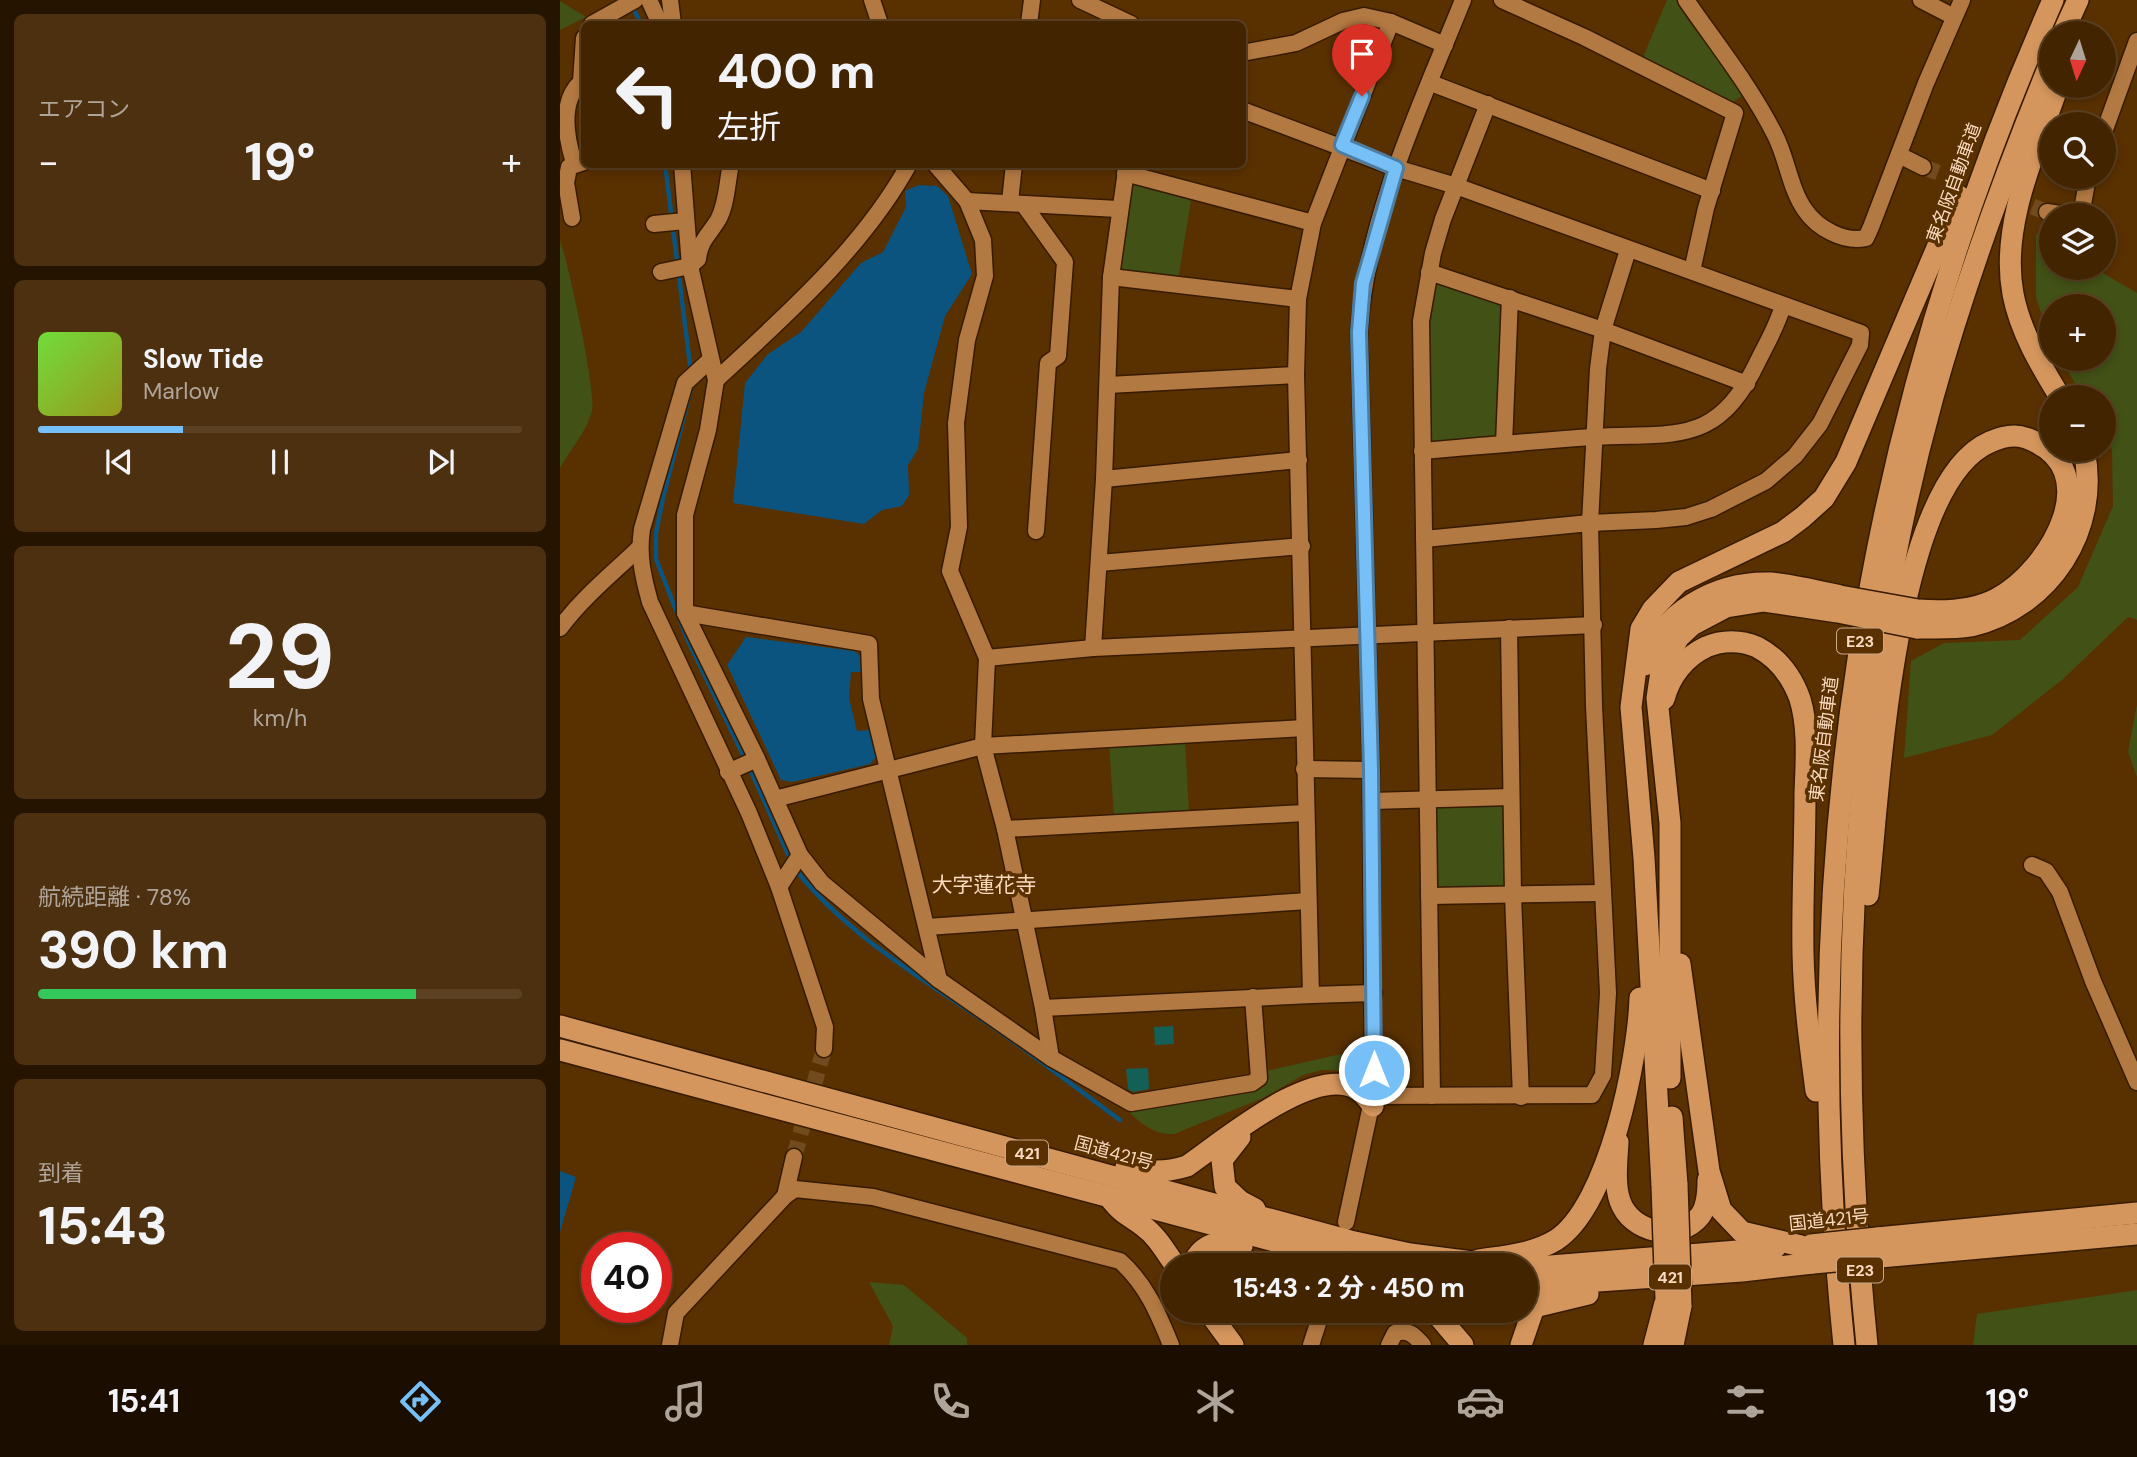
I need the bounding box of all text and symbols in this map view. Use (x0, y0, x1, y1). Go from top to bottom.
north arrow (2039, 21, 2116, 98)
map controls (2039, 21, 2116, 462)
pin (1332, 24, 1392, 96)
icon: arrive (1343, 35, 1381, 73)
text: 400 m (717, 39, 875, 103)
icon: left (602, 49, 693, 140)
text: エアコン (38, 94, 130, 124)
text: 左折 (717, 106, 781, 148)
button: search (2039, 112, 2116, 189)
street label: 東名阪自動車道 (1921, 120, 1987, 246)
text: 19° (245, 128, 315, 196)
text: − (38, 137, 59, 187)
text: + (501, 137, 522, 187)
button: layers (2039, 203, 2116, 280)
button: + (2039, 294, 2116, 371)
text: Slow Tide (143, 342, 264, 376)
text: Marlow (143, 376, 219, 406)
button: − (2039, 385, 2116, 462)
icon: previous (100, 443, 138, 481)
icon: pause (261, 443, 299, 481)
icon: next (422, 443, 460, 481)
text: 29 (225, 598, 335, 716)
road number: E23 (1837, 628, 1883, 654)
street label: 東名阪自動車道 (1804, 675, 1844, 803)
text: km/h (253, 703, 307, 733)
district label: 大字蓮花寺 (932, 871, 1037, 899)
text: 航続距離 · 78% (38, 882, 191, 912)
text: 390 km (38, 916, 229, 984)
position arrow (1337, 1033, 1411, 1107)
street label: 国道421号 (1072, 1131, 1156, 1175)
road number: 421 (1006, 1140, 1048, 1166)
text: 到着 (38, 1158, 84, 1188)
text: 15:43 (38, 1192, 168, 1260)
street label: 国道421号 (1788, 1204, 1870, 1236)
speed limit sign: 40 (581, 1232, 672, 1323)
road number: E23 (1837, 1258, 1883, 1282)
road number: 421 (1649, 1264, 1691, 1289)
text: 15:43 · 2 分 · 450 m (1233, 1271, 1465, 1305)
icon: directions (396, 1377, 445, 1426)
icon: music (661, 1377, 710, 1426)
icon: phone (926, 1377, 975, 1426)
icon: climate (1191, 1377, 1240, 1426)
icon: car (1456, 1377, 1505, 1426)
icon: filters (1721, 1377, 1770, 1426)
text: 15:41 (108, 1380, 180, 1422)
text: 19° (1985, 1380, 2029, 1422)

